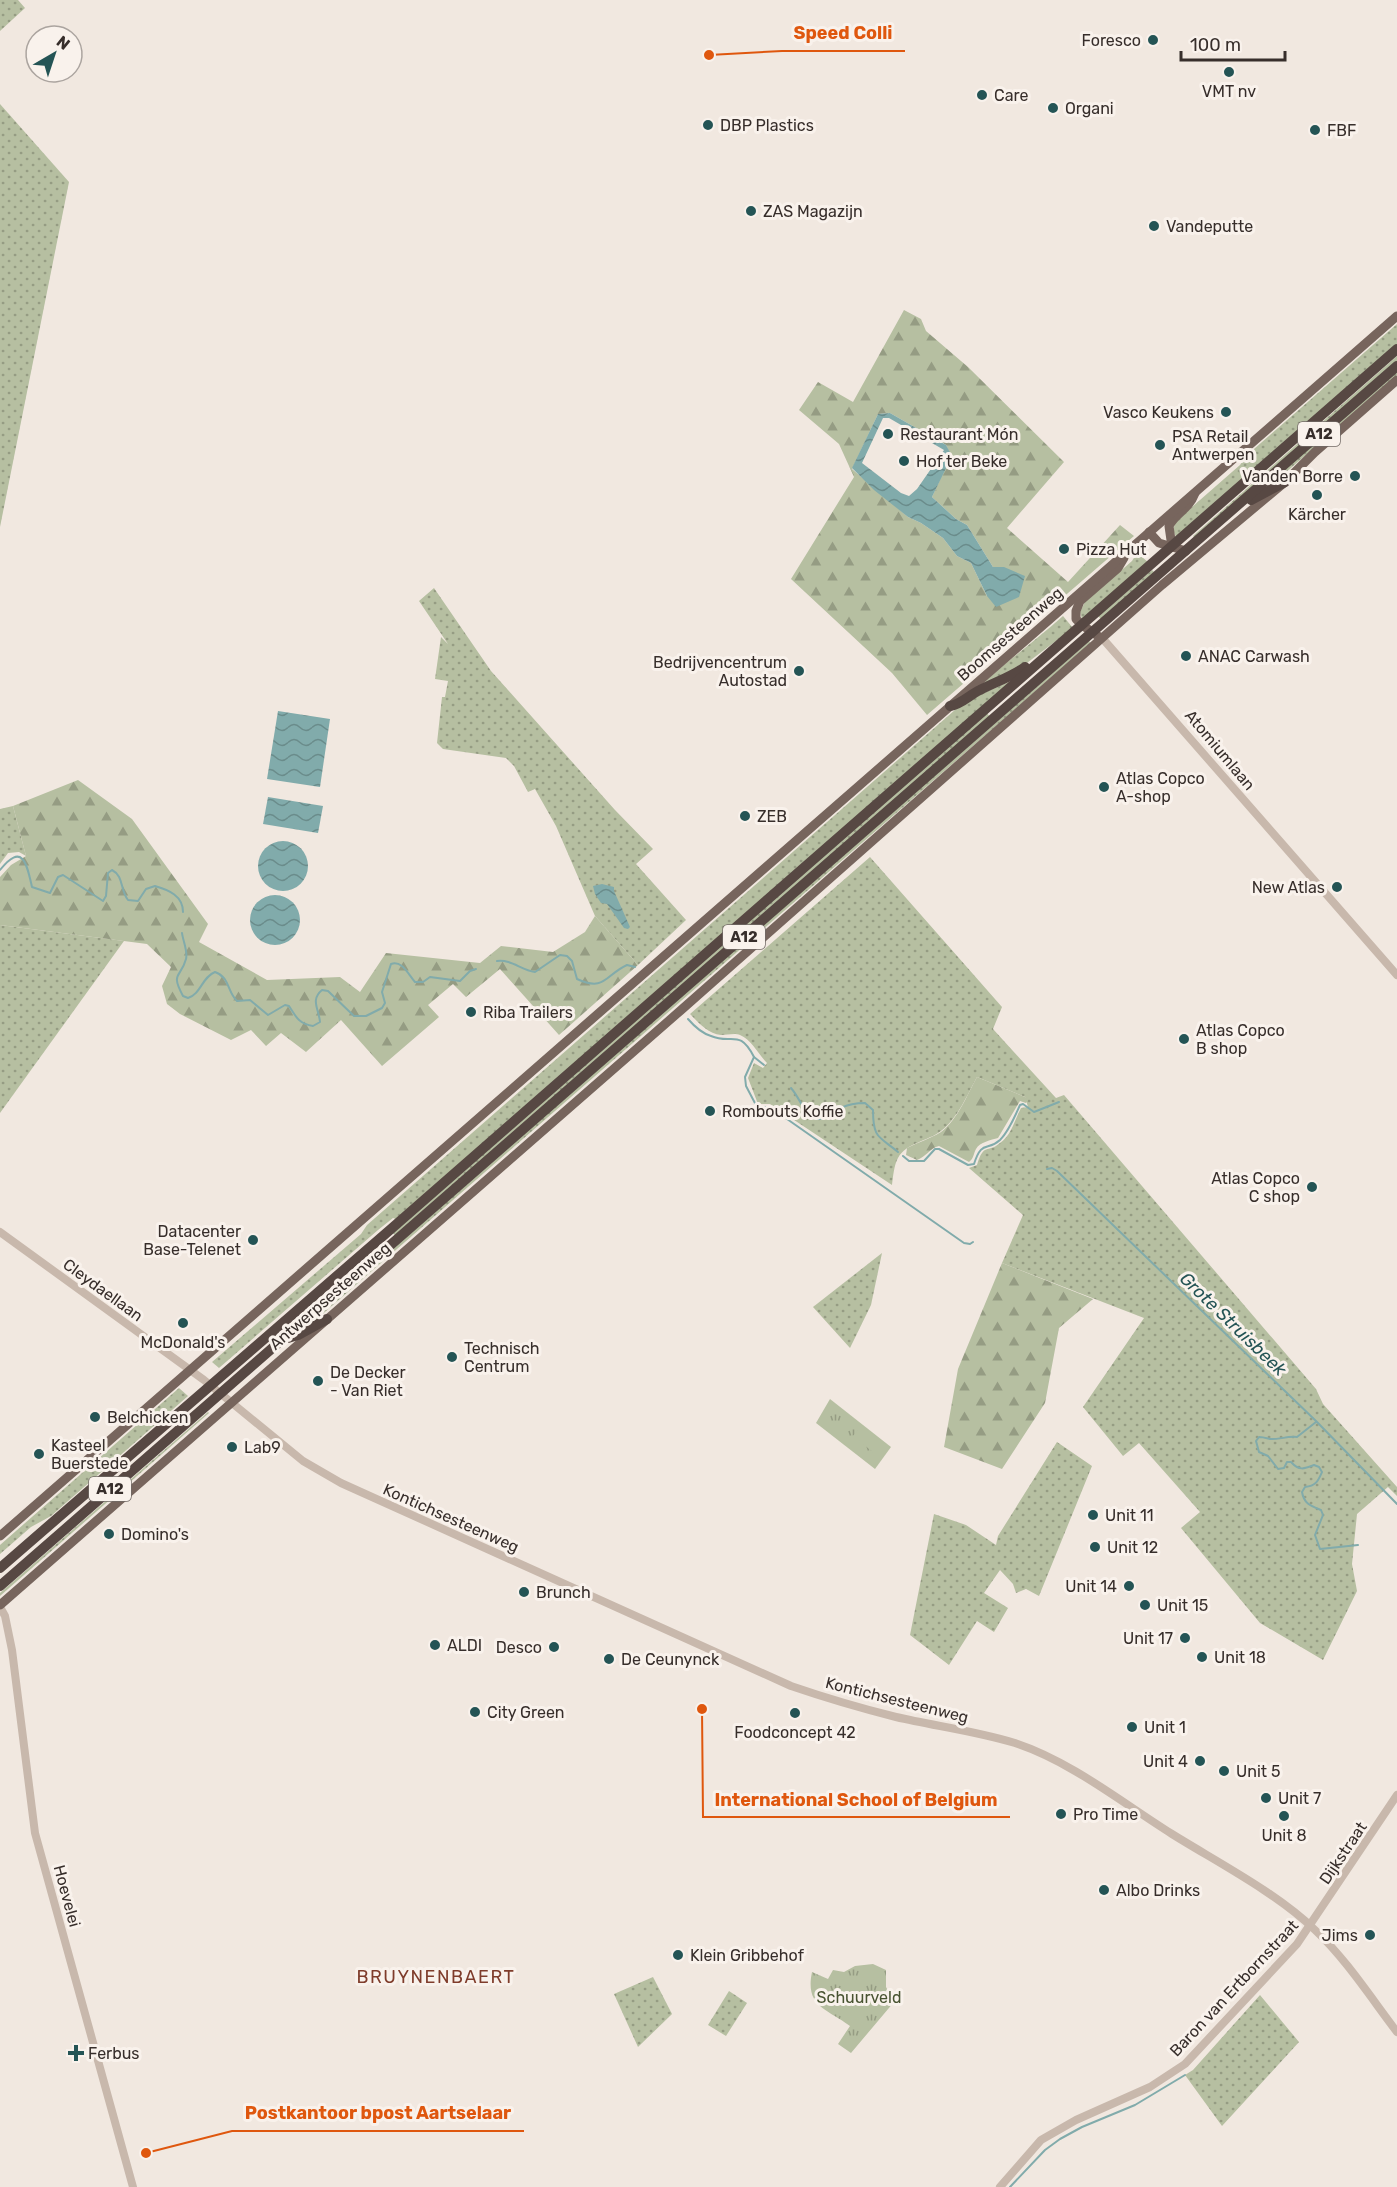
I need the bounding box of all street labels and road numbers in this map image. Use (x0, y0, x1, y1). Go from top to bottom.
road number: A12 (1298, 422, 1340, 446)
street label: Boomsesteenweg (953, 583, 1067, 685)
street label: Atomiumlaan (1181, 706, 1259, 794)
road number: A12 (723, 925, 765, 949)
street label: Antwerpsesteenweg (266, 1238, 394, 1354)
street label: Cleydaellaan (59, 1255, 147, 1325)
road number: A12 (89, 1477, 131, 1501)
street label: Kontichsesteenweg (380, 1479, 522, 1557)
street label: Kontichsesteenweg (823, 1673, 971, 1727)
street label: Dijkstraat (1315, 1818, 1371, 1888)
street label: Hoevelei (50, 1863, 84, 1929)
street label: Baron van Ertbornstraat (1166, 1916, 1302, 2060)

